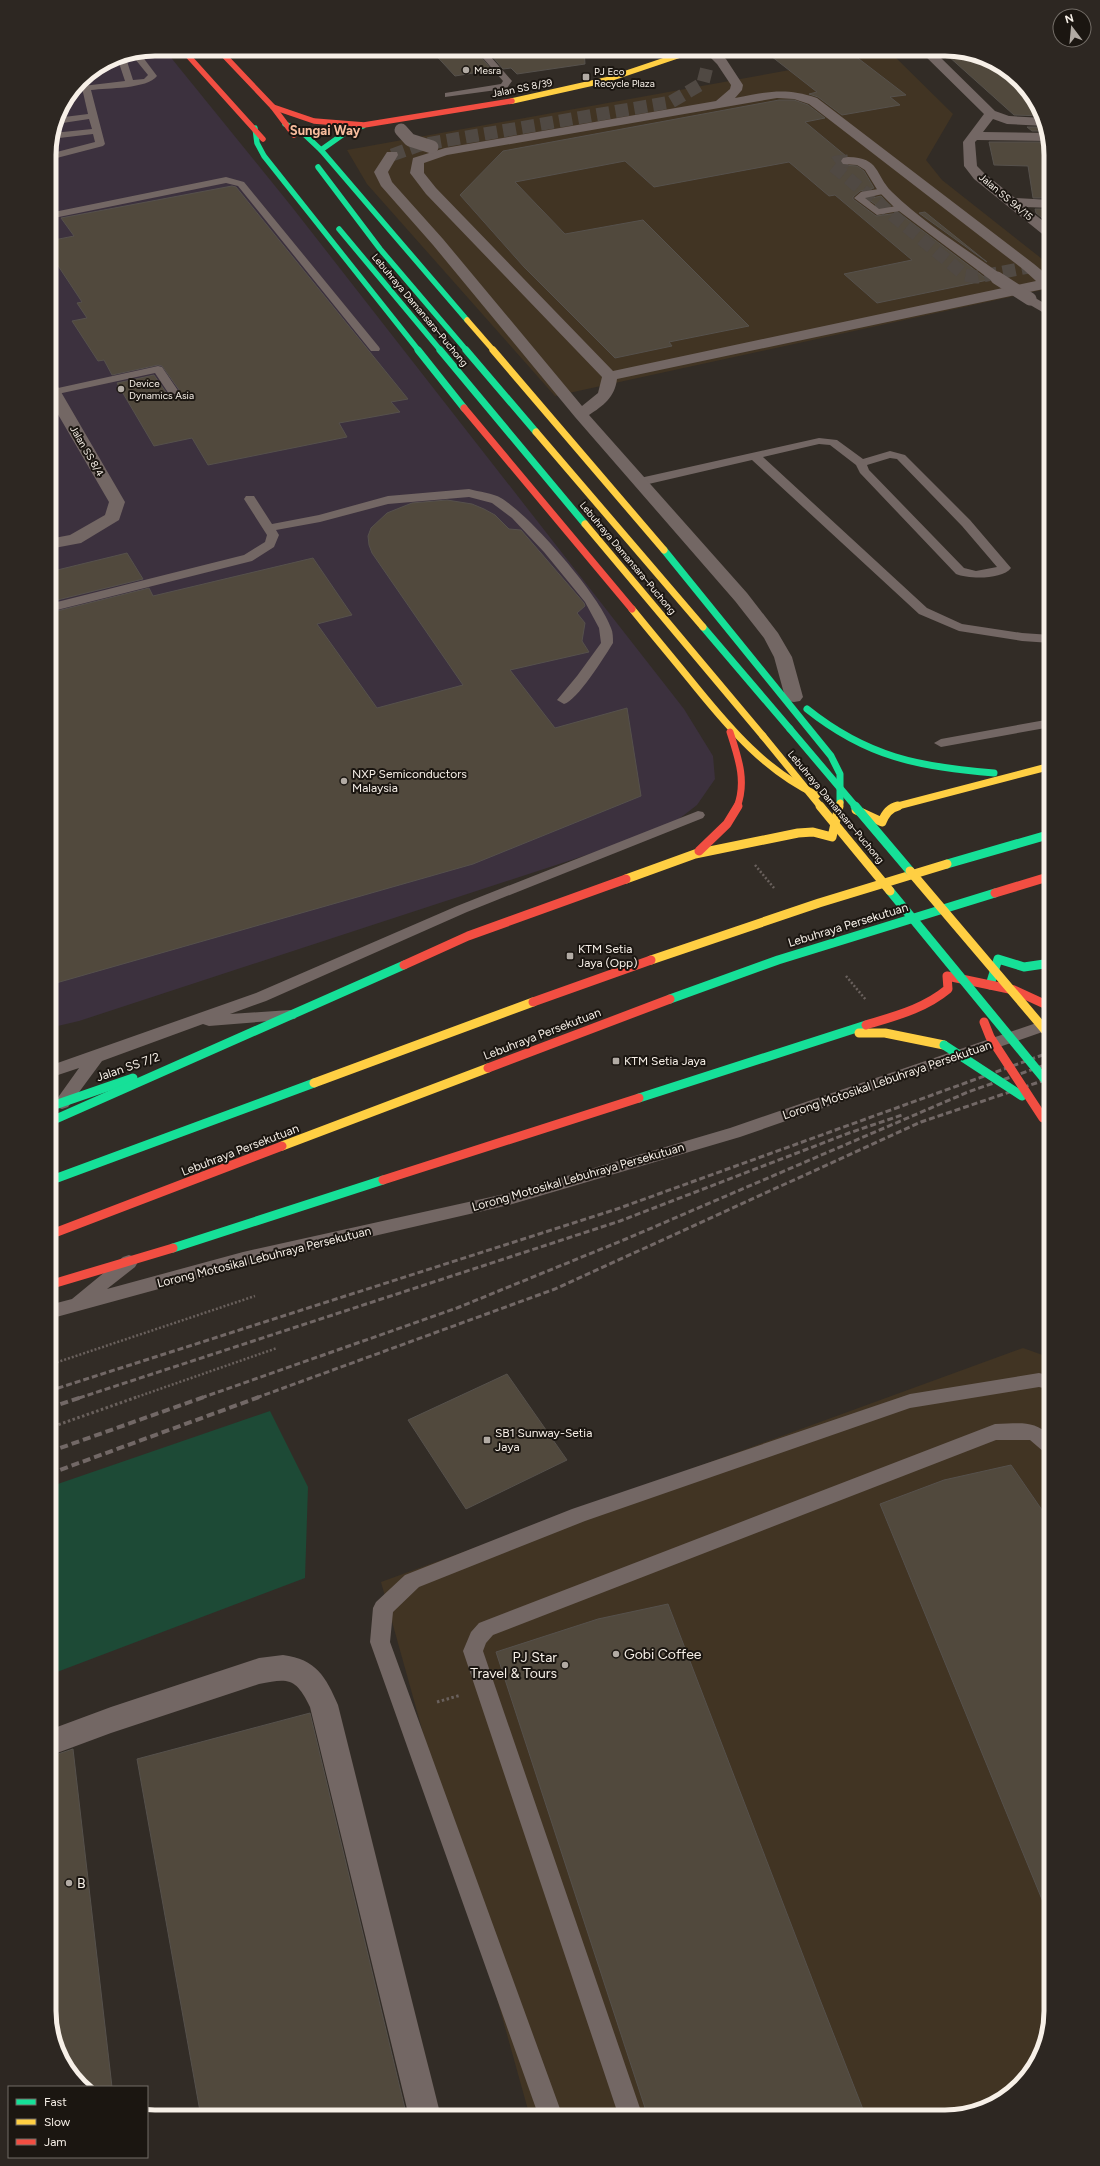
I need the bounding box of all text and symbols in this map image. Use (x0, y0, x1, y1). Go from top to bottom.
north arrow (1052, 8, 1092, 48)
text: N (1063, 11, 1075, 26)
place label: Mesra (474, 64, 501, 77)
marker: Mesra (461, 65, 471, 75)
place label: PJ Eco Recycle Plaza (594, 65, 655, 90)
marker: PJ Eco Recycle Plaza (581, 72, 591, 82)
street label: Jalan SS 8/39 (491, 76, 554, 100)
district label: Sungai Way (290, 123, 361, 138)
street label: Jalan SS 9A/15 (976, 171, 1036, 224)
street label: Lebuhraya Damansara–Puchong (369, 251, 471, 369)
place label: Device Dynamics Asia (129, 377, 194, 402)
marker: Device Dynamics Asia (116, 384, 126, 394)
street label: Jalan SS 8/4 (67, 423, 107, 479)
street label: Lebuhraya Damansara–Puchong (577, 499, 679, 617)
street label: Lebuhraya Damansara–Puchong (785, 748, 887, 866)
place label: NXP Semiconductors Malaysia (352, 767, 467, 795)
marker: NXP Semiconductors Malaysia (339, 776, 349, 786)
street label: Lebuhraya Persekutuan (786, 900, 910, 950)
place label: KTM Setia Jaya (Opp) (578, 942, 637, 970)
marker: KTM Setia Jaya (Opp) (565, 951, 575, 961)
street label: Lebuhraya Persekutuan (481, 1005, 603, 1063)
street label: Lorong Motosikal Lebuhraya Persekutuan (781, 1037, 994, 1122)
street label: Jalan SS 7/2 (94, 1050, 162, 1084)
place label: KTM Setia Jaya (624, 1054, 706, 1068)
marker: KTM Setia Jaya (611, 1056, 621, 1066)
street label: Lebuhraya Persekutuan (179, 1121, 301, 1179)
street label: Lorong Motosikal Lebuhraya Persekutuan (470, 1140, 686, 1214)
street label: Lorong Motosikal Lebuhraya Persekutuan (156, 1224, 373, 1290)
place label: SB1 Sunway-Setia Jaya (495, 1426, 592, 1454)
marker: SB1 Sunway-Setia Jaya (482, 1435, 492, 1445)
place label: Gobi Coffee (624, 1646, 702, 1663)
place label: PJ Star Travel & Tours (470, 1649, 557, 1682)
marker: Gobi Coffee (611, 1649, 621, 1659)
marker: PJ Star Travel & Tours (560, 1660, 570, 1670)
place label: B (77, 1875, 86, 1892)
marker: B (64, 1878, 74, 1888)
legend (8, 2086, 148, 2158)
text: Fast (44, 2095, 67, 2109)
text: Slow (44, 2115, 71, 2129)
text: Jam (44, 2135, 67, 2149)

